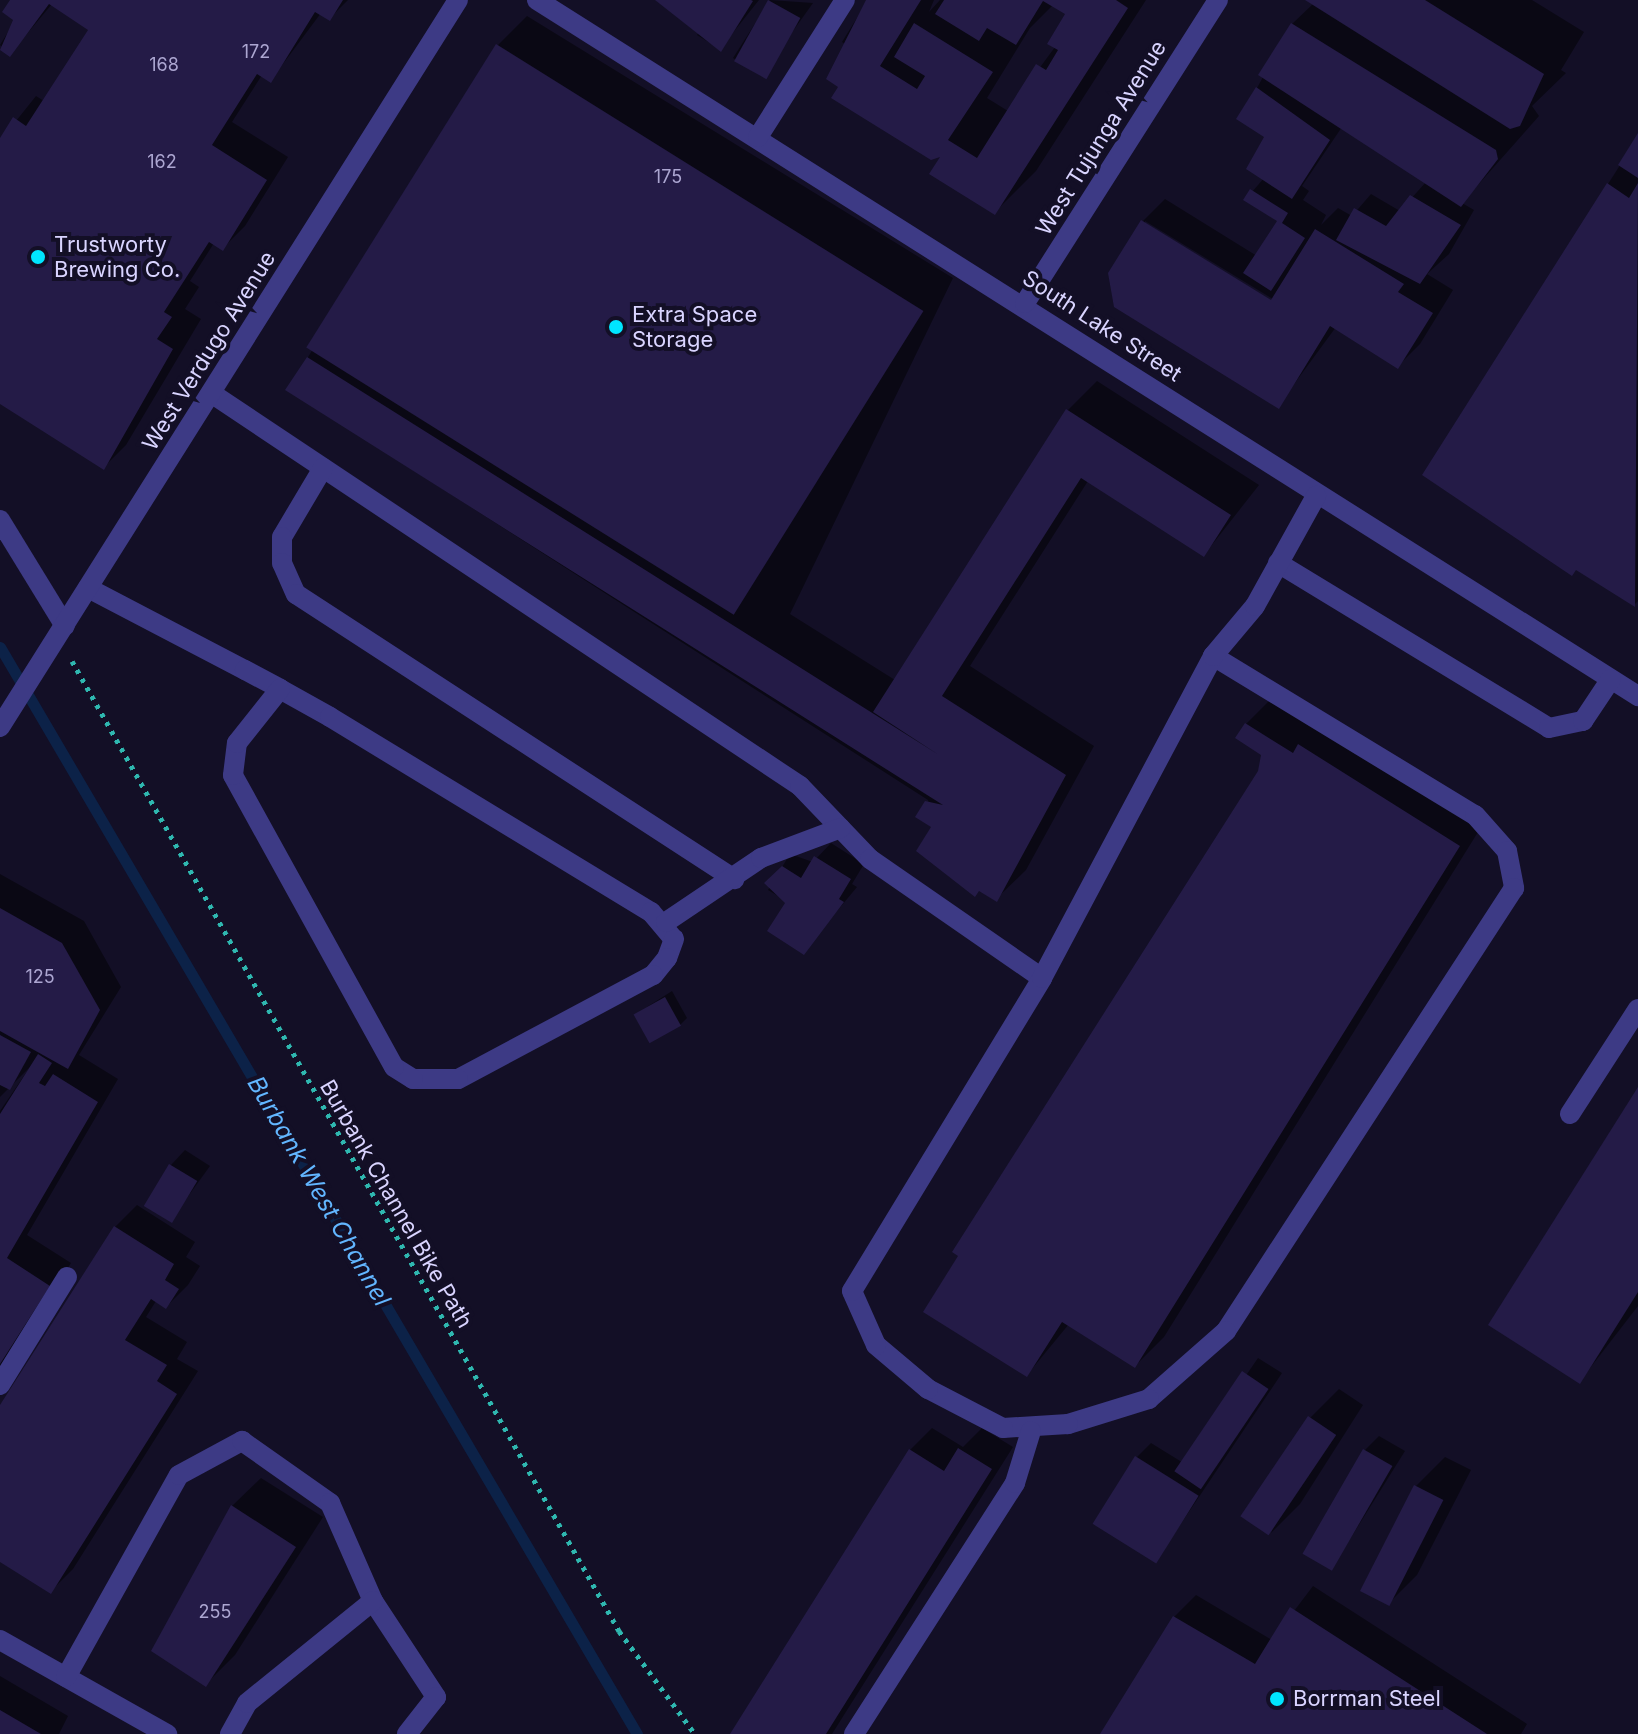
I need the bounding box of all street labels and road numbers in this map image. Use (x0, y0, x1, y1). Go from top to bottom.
street label: West Tujunga Avenue (1030, 36, 1172, 240)
street label: West Verdugo Avenue (137, 247, 281, 455)
street label: South Lake Street (1018, 265, 1186, 387)
street label: Burbank Channel Bike Path (314, 1075, 478, 1333)

